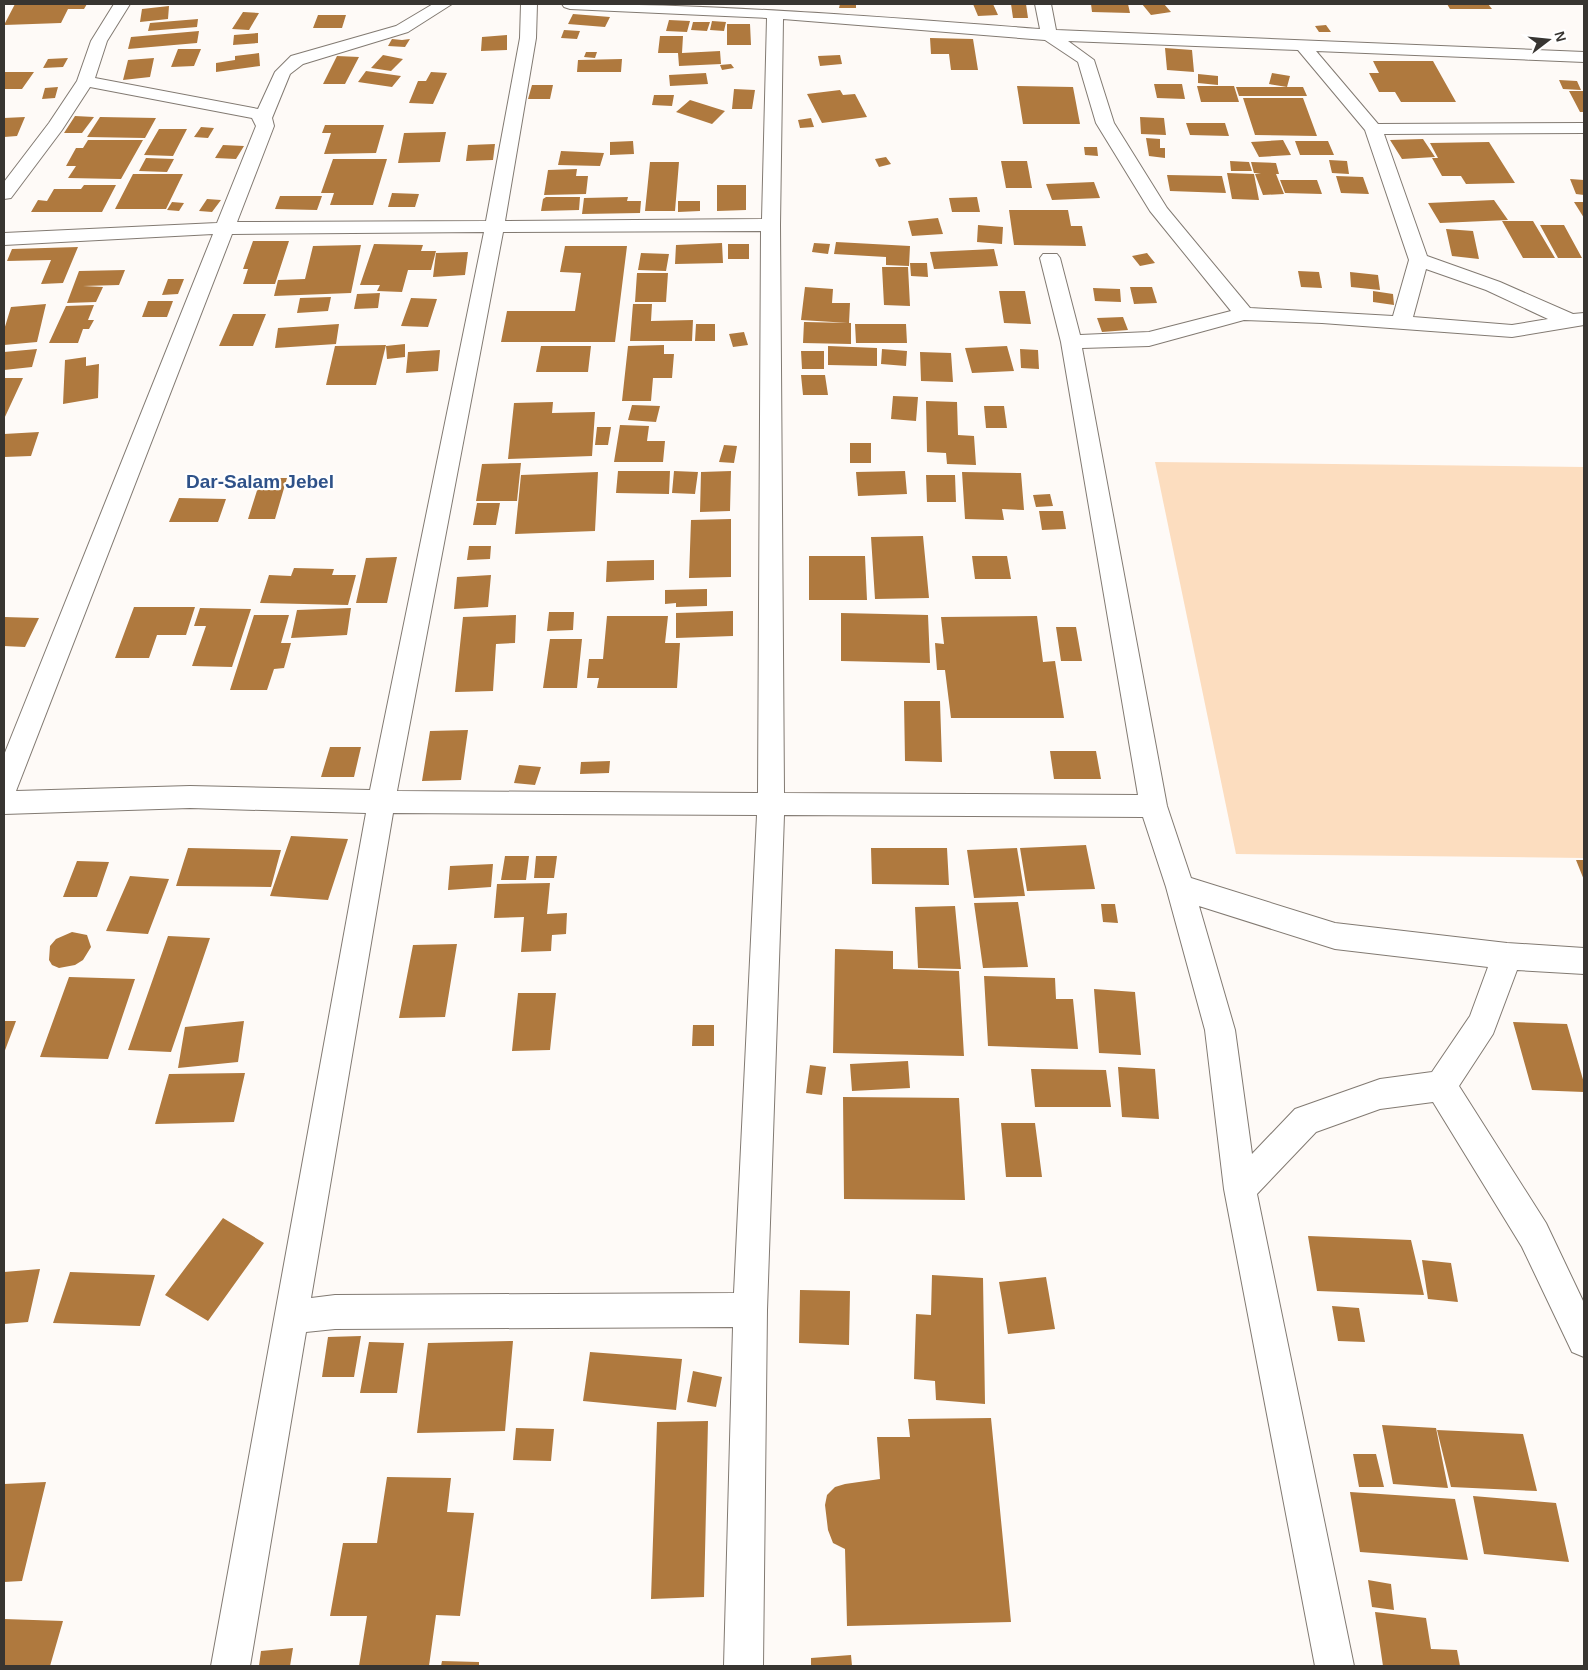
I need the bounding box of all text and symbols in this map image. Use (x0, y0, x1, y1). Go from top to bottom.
north arrow (1523, 15, 1573, 65)
text: N (1551, 29, 1570, 43)
district label: Dar-Salam Jebel (186, 471, 334, 492)

